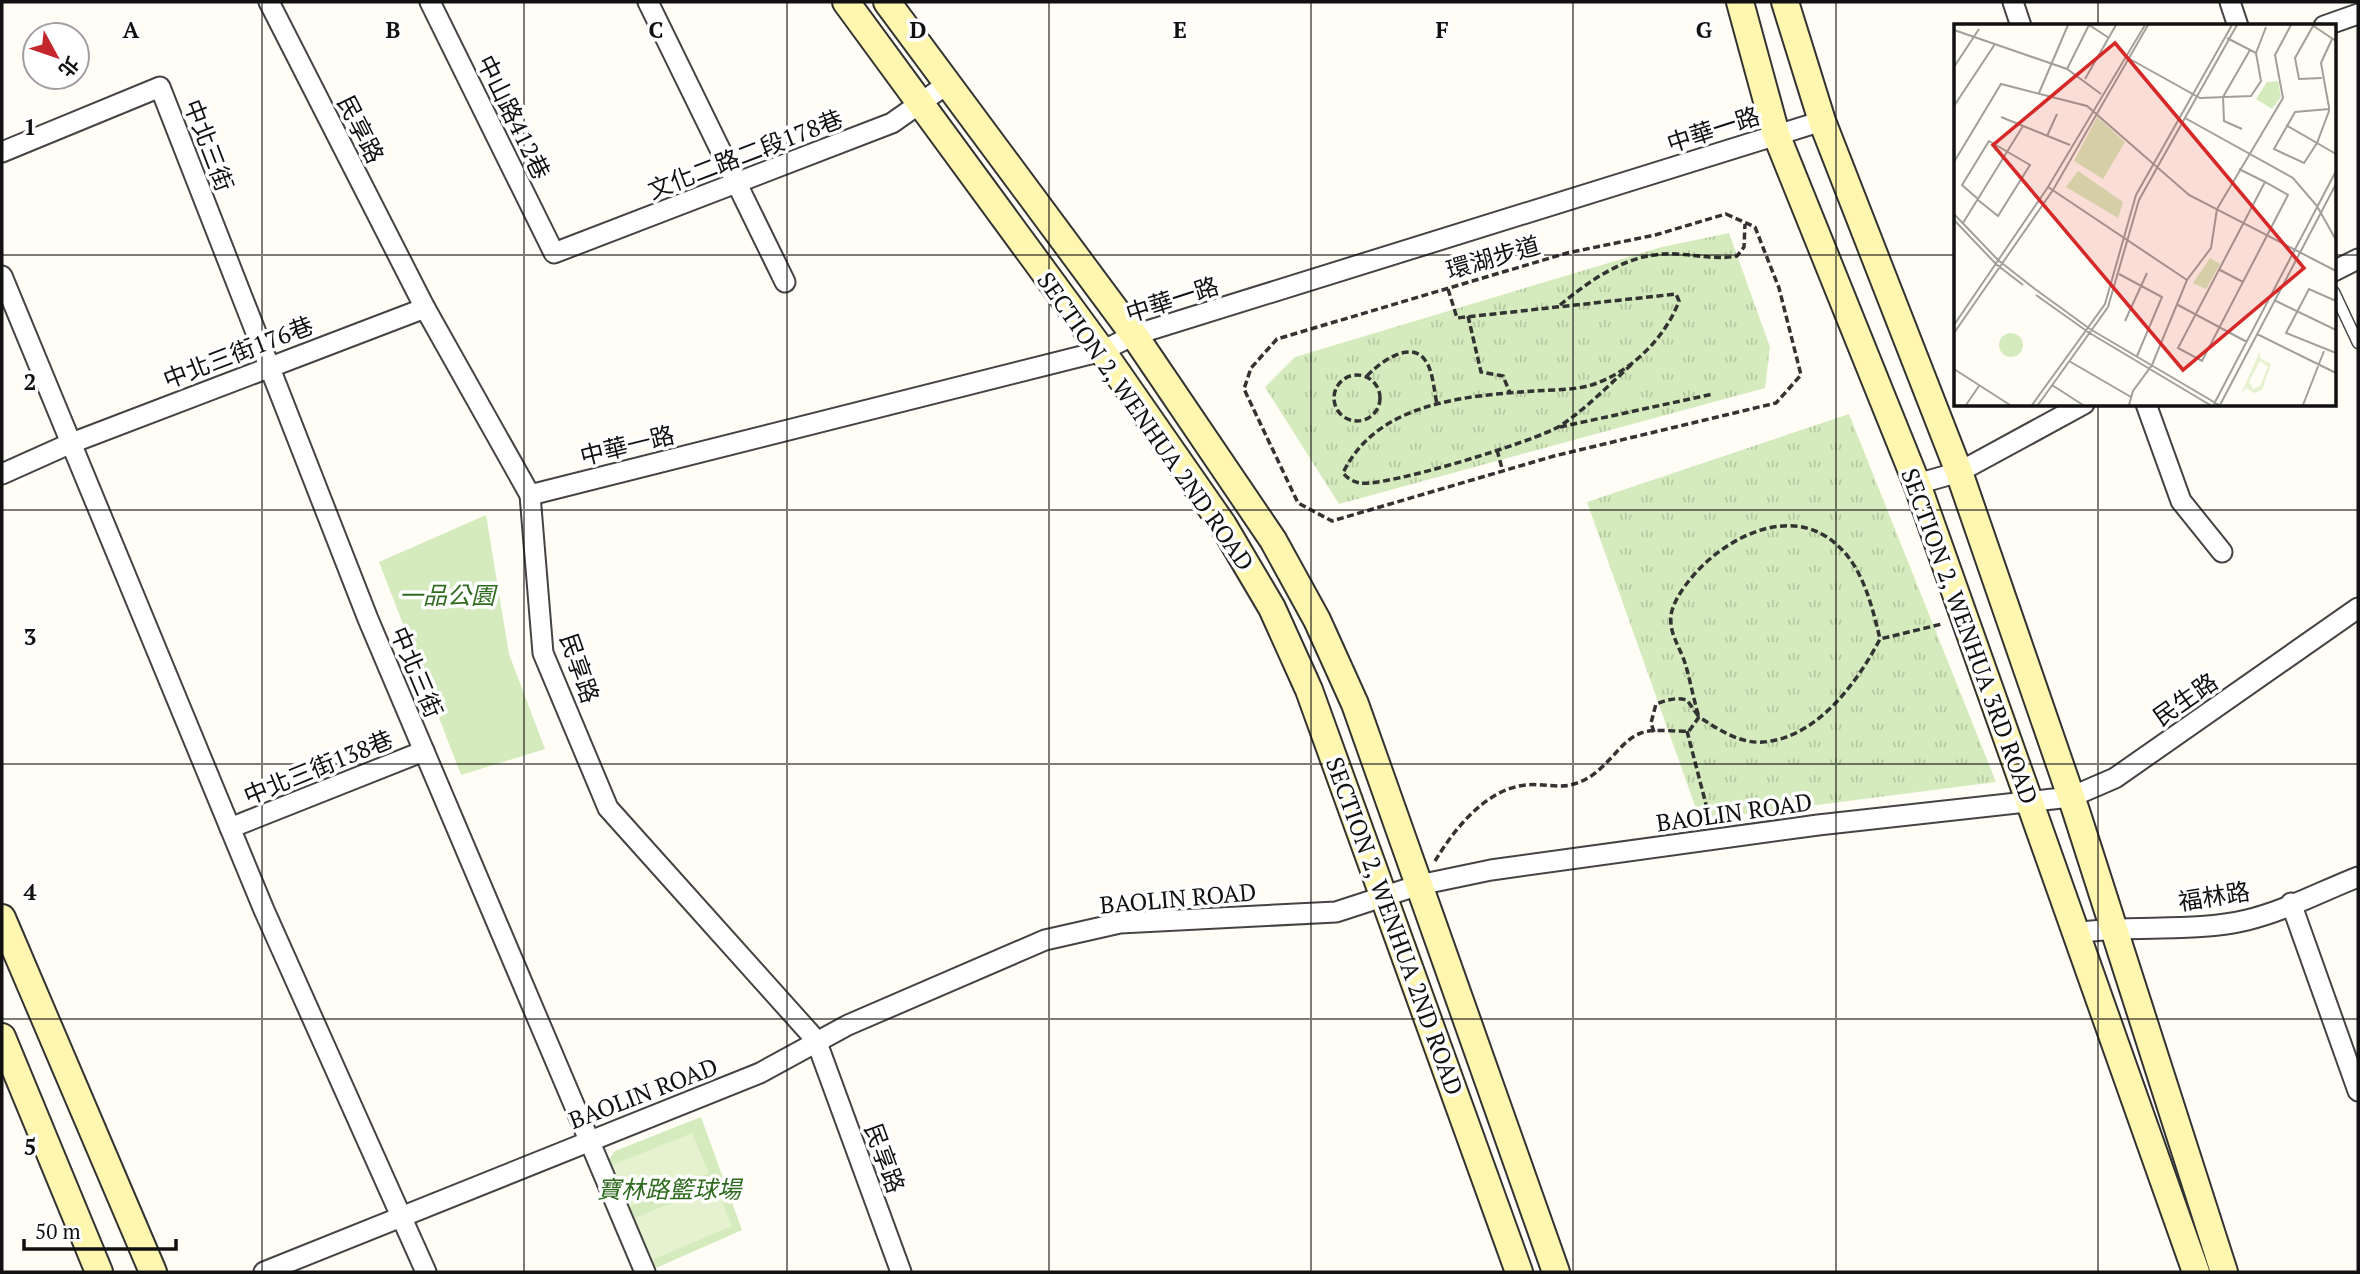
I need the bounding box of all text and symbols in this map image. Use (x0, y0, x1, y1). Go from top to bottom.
text: A (123, 14, 140, 45)
text: B (386, 14, 401, 45)
text: C (649, 14, 664, 45)
text: D (910, 14, 927, 45)
text: E (1173, 14, 1187, 45)
text: F (1435, 14, 1449, 45)
text: G (1696, 14, 1713, 45)
north arrow (21, 21, 91, 91)
inset map (1954, 24, 2336, 406)
street label: 中山路412巷 (470, 50, 558, 184)
text: 北 (54, 52, 85, 83)
street label: 民享路 (330, 90, 392, 168)
street label: 中北三街 (177, 94, 241, 196)
street label: 中華一路 (1662, 99, 1764, 159)
street label: 文化二路二段178巷 (643, 102, 847, 206)
text: 1 (24, 111, 37, 142)
street label: 環湖步道 (1442, 228, 1544, 286)
street label: SECTION 2, WENHUA 2ND ROAD (1030, 265, 1262, 577)
street label: 中華一路 (1121, 269, 1223, 329)
street label: 中北三街176巷 (158, 309, 318, 395)
text: 2 (24, 366, 37, 397)
street label: 中華一路 (577, 418, 677, 472)
street label: SECTION 2, WENHUA 3RD ROAD (1894, 464, 2046, 808)
park label: 一品公園 (399, 579, 498, 611)
text: 3 (24, 621, 37, 652)
street label: 中北三街 (384, 622, 450, 722)
street label: 民享路 (553, 629, 607, 707)
street label: 民生路 (2146, 665, 2224, 733)
street label: 中北三街138巷 (239, 722, 397, 812)
street label: SECTION 2, WENHUA 2ND ROAD (1319, 753, 1471, 1099)
street label: BAOLIN ROAD (1654, 785, 1814, 839)
street label: BAOLIN ROAD (1098, 875, 1258, 921)
street label: 福林路 (2176, 875, 2252, 917)
text: 4 (24, 876, 37, 907)
street label: BAOLIN ROAD (564, 1050, 722, 1136)
street label: 民享路 (858, 1119, 912, 1197)
text: 5 (24, 1131, 37, 1162)
park label: 寶林路籃球場 (597, 1173, 744, 1205)
scale bar (24, 1208, 177, 1252)
text: 50 m (35, 1217, 81, 1245)

